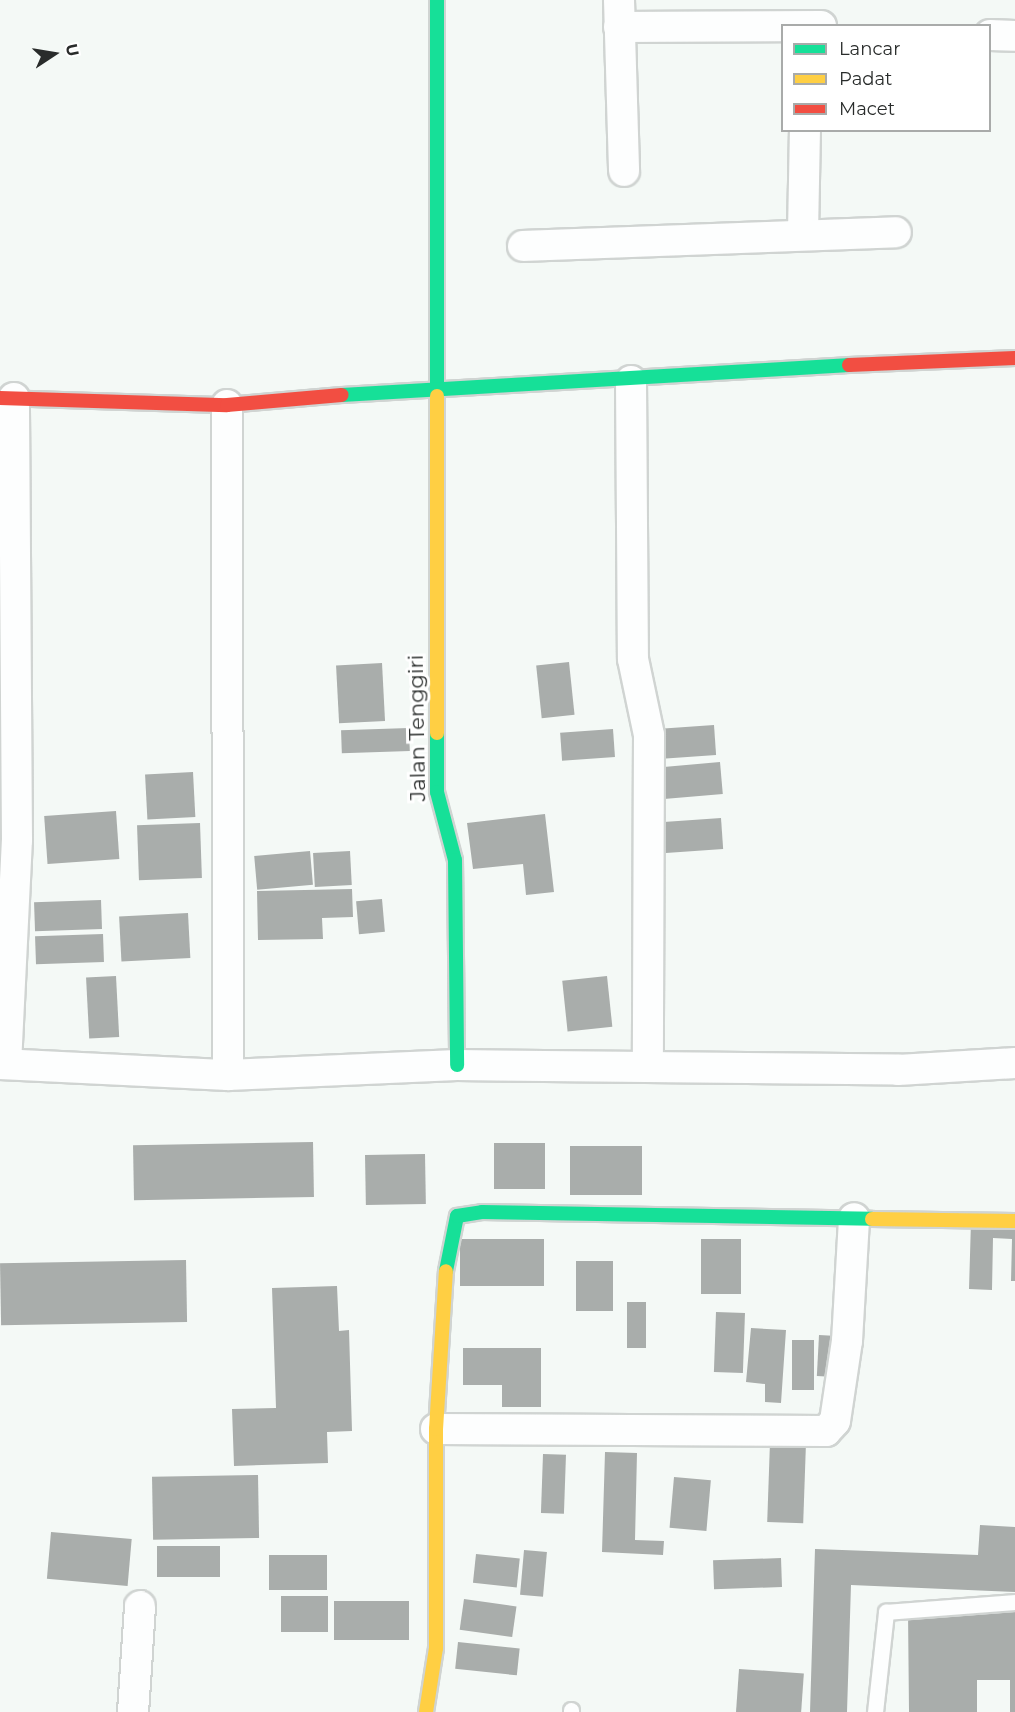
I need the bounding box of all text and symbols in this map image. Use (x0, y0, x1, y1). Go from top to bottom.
north arrow (24, 24, 84, 84)
legend (781, 24, 991, 132)
text: Lancar (839, 38, 900, 60)
text: U (61, 42, 83, 58)
text: Padat (839, 68, 892, 90)
text: Macet (839, 98, 895, 120)
street label: Jalan Tenggiri (403, 654, 431, 802)

